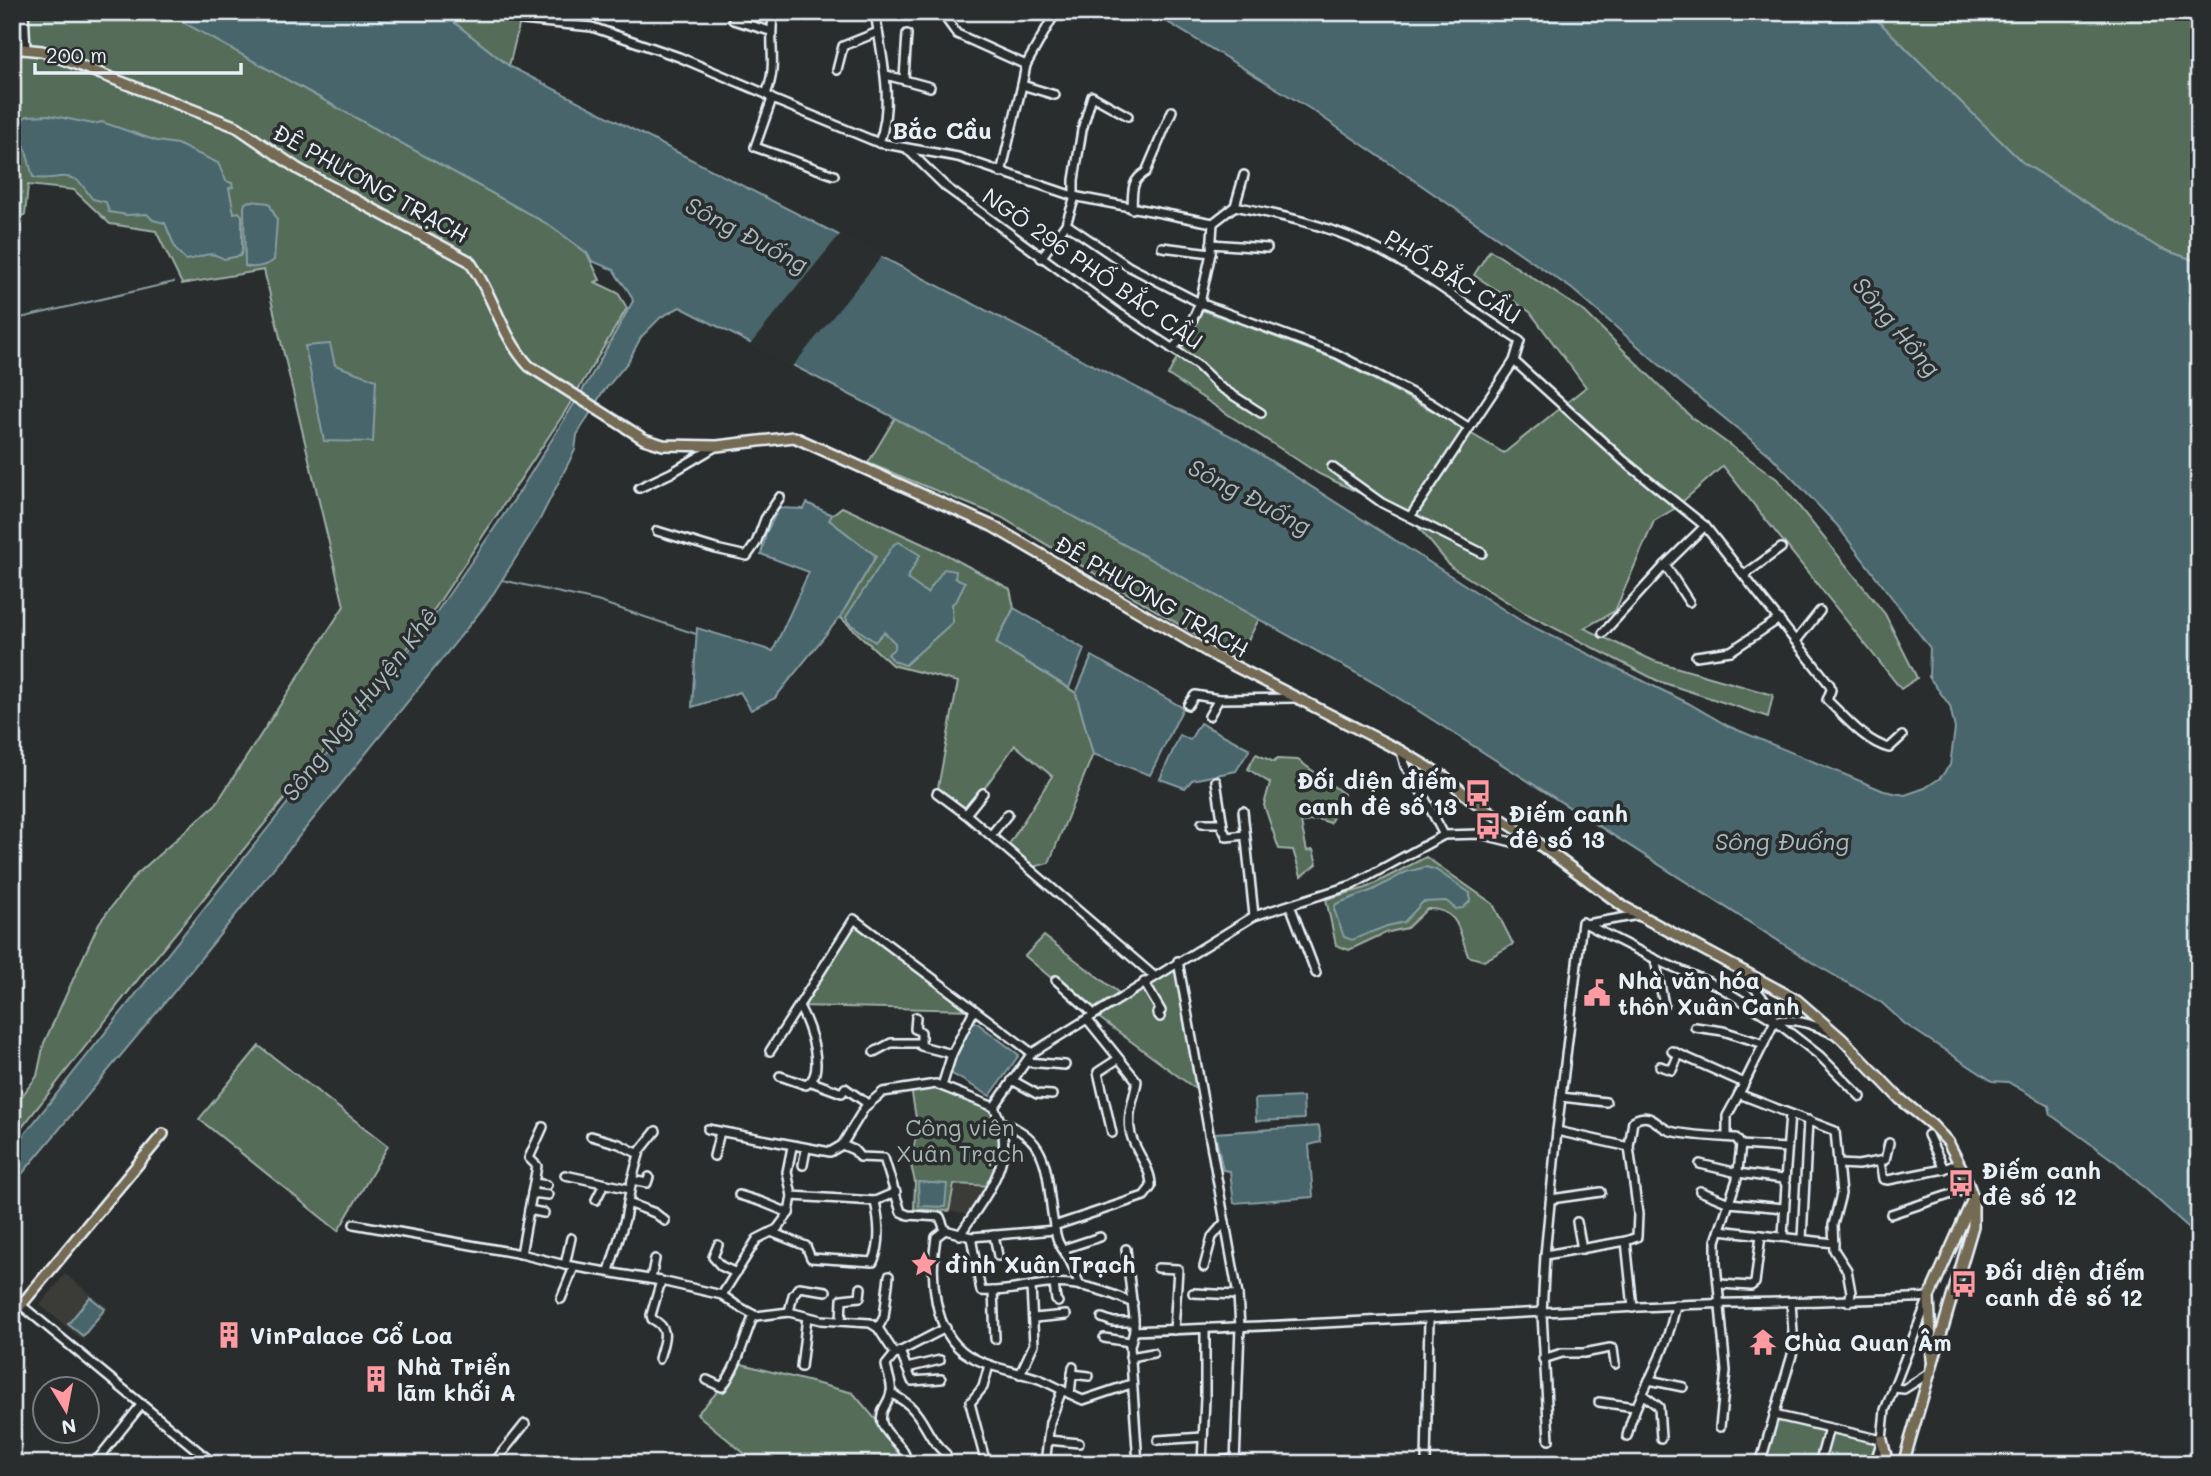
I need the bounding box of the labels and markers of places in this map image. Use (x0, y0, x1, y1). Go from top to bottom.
place label: Đối diện điếm canh đê số 13 (1297, 765, 1457, 821)
bus stop icon: Đối diện điếm canh đê số 13 (1463, 778, 1493, 808)
place label: Điếm canh đê số 13 (1509, 798, 1628, 854)
bus stop icon: Điếm canh đê số 13 (1473, 811, 1503, 841)
place label: Nhà văn hóa thôn Xuân Canh (1618, 965, 1799, 1021)
public building icon: Nhà văn hóa thôn Xuân Canh (1582, 978, 1612, 1008)
place label: Điếm canh đê số 12 (1982, 1155, 2101, 1211)
bus stop icon: Điếm canh đê số 12 (1946, 1168, 1976, 1198)
place icon: đình Xuân Trạch (909, 1249, 939, 1279)
place label: đình Xuân Trạch (945, 1249, 1135, 1279)
place label: Đối diện điếm canh đê số 12 (1985, 1256, 2145, 1312)
bus stop icon: Đối diện điếm canh đê số 12 (1949, 1269, 1979, 1299)
building icon: VinPalace Cổ Loa (214, 1320, 244, 1350)
place label: VinPalace Cổ Loa (250, 1320, 453, 1350)
temple icon: Chùa Quan Âm (1748, 1327, 1778, 1357)
place label: Chùa Quan Âm (1784, 1327, 1952, 1357)
place label: Nhà Triển lãm khối A (397, 1351, 516, 1407)
building icon: Nhà Triển lãm khối A (361, 1364, 391, 1394)

